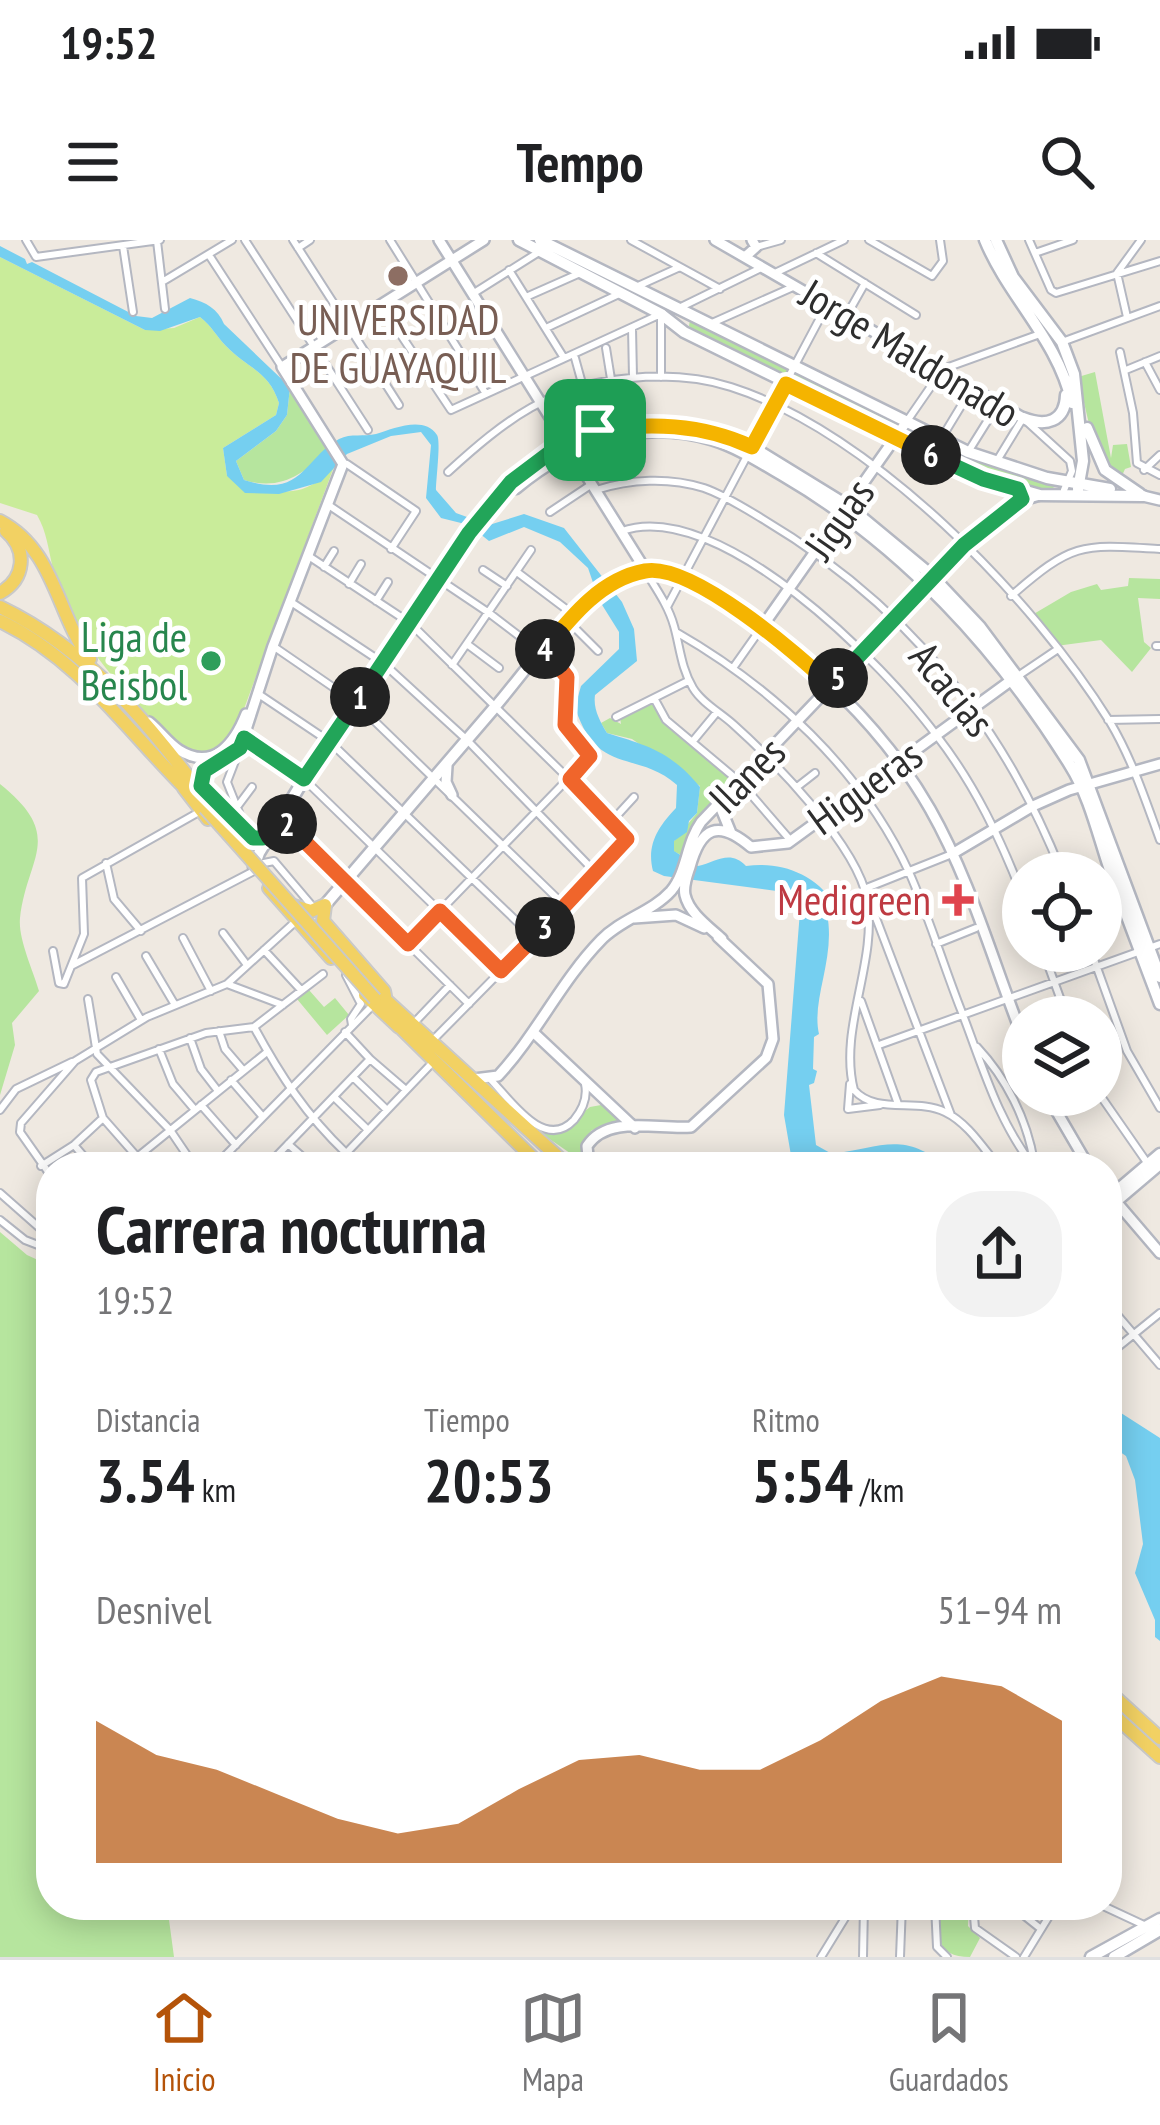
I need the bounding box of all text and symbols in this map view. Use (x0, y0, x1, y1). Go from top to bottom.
text: 19:52 (60, 13, 157, 71)
text: Tempo (516, 127, 644, 197)
icon: menu (60, 129, 126, 195)
icon: search (1034, 129, 1100, 195)
marker: UNIVERSIDAD DE GUAYAQUIL (385, 263, 411, 289)
street label: Jorge Maldonado (789, 265, 1030, 439)
place label: UNIVERSIDAD DE GUAYAQUIL (290, 292, 506, 395)
pin (544, 379, 646, 481)
icon: arrive (562, 397, 628, 463)
pin: 6 (901, 425, 961, 485)
text: 6 (923, 433, 939, 476)
street label: Jiguas (790, 467, 886, 572)
place label: Liga de Beisbol (80, 609, 187, 712)
pin: 4 (515, 619, 575, 679)
text: 4 (537, 627, 553, 670)
street label: Acacias (898, 630, 1007, 747)
marker: Liga de Beisbol (198, 648, 224, 674)
pin: 5 (808, 648, 868, 708)
text: 5 (830, 656, 846, 699)
pin: 1 (330, 667, 390, 727)
text: 1 (352, 675, 368, 718)
street label: Ilanes (697, 725, 797, 825)
street label: Higueras (797, 727, 933, 846)
pin: 2 (257, 794, 317, 854)
text: 2 (279, 802, 295, 845)
map controls (1002, 852, 1122, 1116)
button: locate (1002, 852, 1122, 972)
place label: Medigreen (777, 872, 931, 927)
marker: Medigreen (942, 884, 974, 916)
pin: 3 (515, 897, 575, 957)
text: 3 (537, 905, 553, 948)
button: layers (1002, 996, 1122, 1116)
text: Carrera nocturna (96, 1186, 487, 1271)
button: share (936, 1191, 1062, 1317)
text: 19:52 (96, 1274, 174, 1325)
text: Distancia (96, 1398, 201, 1441)
text: Tiempo (424, 1398, 510, 1441)
text: Ritmo (752, 1398, 820, 1441)
text: 3.54 (96, 1441, 195, 1519)
text: 20:53 (424, 1441, 554, 1519)
text: 5:54 (752, 1441, 853, 1519)
text: km (195, 1468, 236, 1511)
text: /km (853, 1468, 904, 1511)
text: Desnivel (96, 1584, 212, 1635)
text: 51–94 m (937, 1584, 1062, 1635)
tab: Inicio (151, 1985, 217, 2100)
tab: Mapa (520, 1985, 586, 2100)
tab: Guardados (889, 1985, 1009, 2100)

